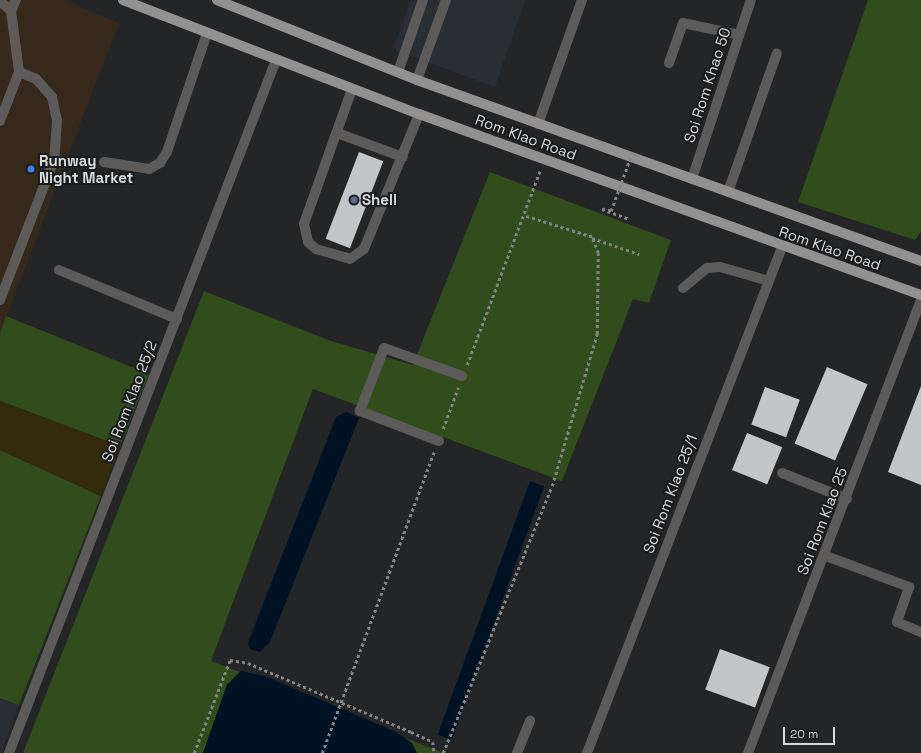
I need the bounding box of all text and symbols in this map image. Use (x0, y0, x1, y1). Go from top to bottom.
street label: Soi Rom Khao 50 (680, 25, 734, 145)
street label: Rom Klao Road (473, 110, 579, 164)
place label: Runway Night Market (39, 151, 133, 186)
marker: Runway Night Market (26, 164, 36, 174)
place label: Shell (362, 191, 397, 209)
marker: Shell (349, 195, 359, 205)
street label: Rom Klao Road (777, 222, 883, 274)
street label: Soi Rom Klao 25/2 (98, 338, 160, 464)
street label: Soi Rom Klao 25/1 (639, 432, 701, 556)
street label: Soi Rom Klao 25 (793, 465, 851, 577)
scale bar (785, 719, 837, 745)
text: 20 m (790, 726, 818, 742)

